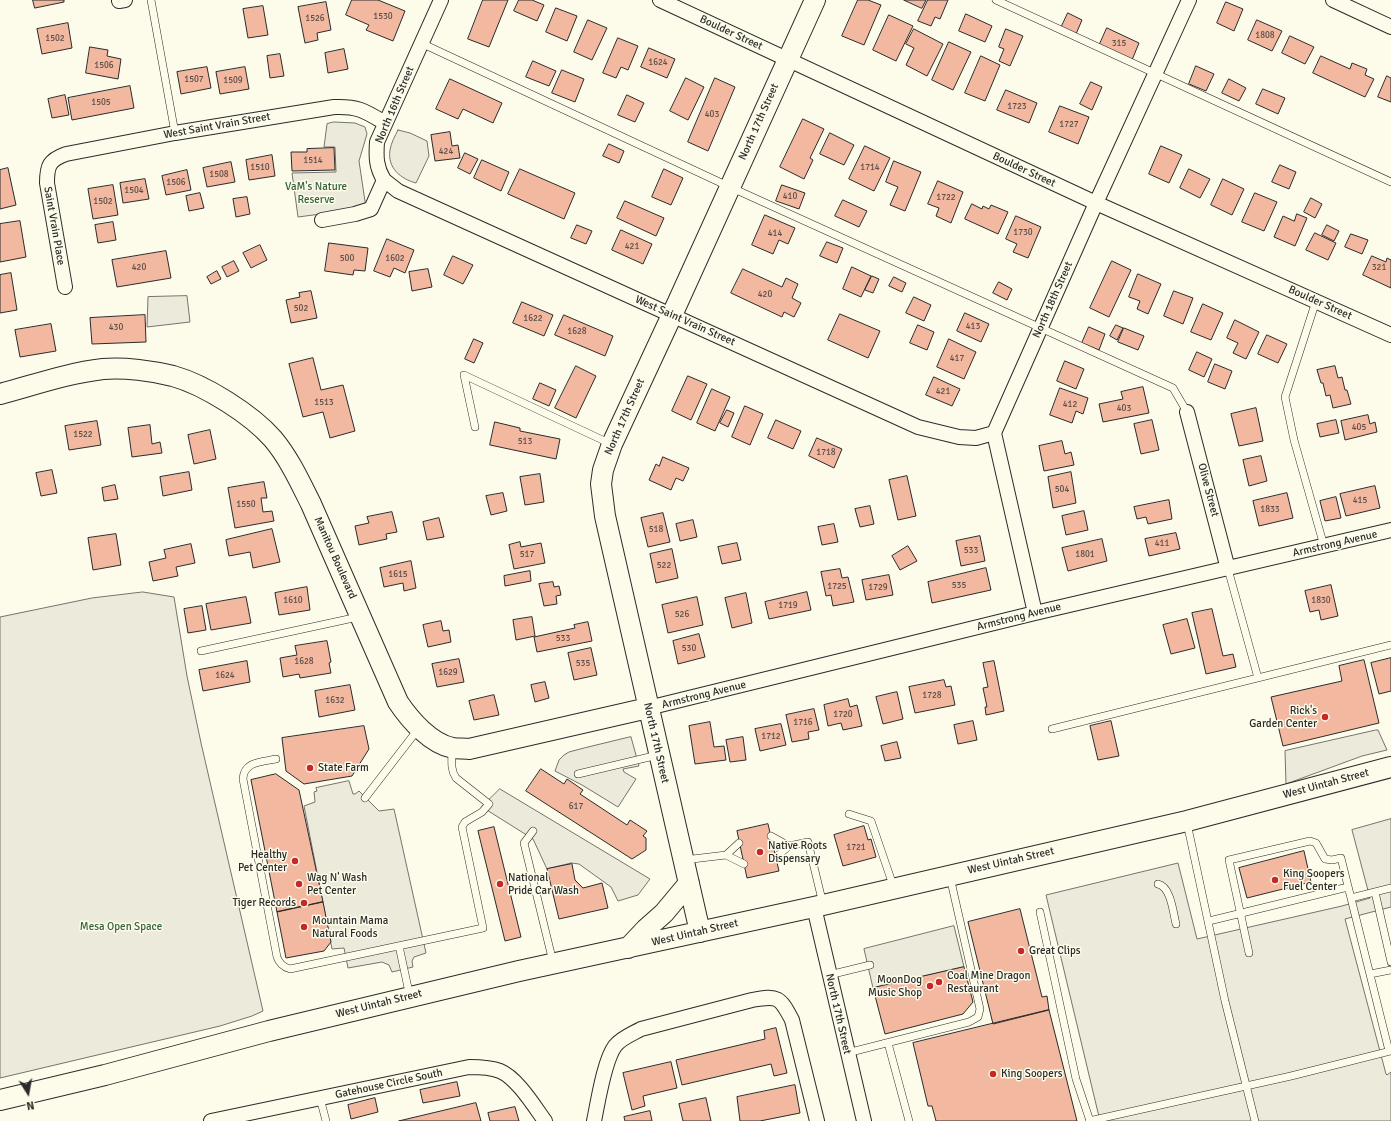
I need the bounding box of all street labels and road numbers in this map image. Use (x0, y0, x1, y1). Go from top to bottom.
street label: Boulder Street (697, 13, 765, 53)
street label: North 16th Street (373, 64, 417, 146)
street label: North 17th Street (736, 82, 782, 162)
street label: West Saint Vrain Street (163, 110, 271, 142)
street label: Boulder Street (990, 150, 1058, 190)
street label: Saint Vrain Place (41, 186, 67, 266)
street label: North 18th Street (1030, 260, 1076, 340)
street label: Boulder Street (1286, 283, 1354, 323)
street label: West Saint Vrain Street (633, 293, 737, 349)
street label: North 17th Street (602, 377, 648, 457)
street label: Olive Street (1195, 462, 1221, 518)
street label: Manitou Boulevard (311, 515, 359, 601)
street label: Armstrong Avenue (1291, 528, 1379, 560)
street label: Armstrong Avenue (975, 600, 1063, 634)
street label: Armstrong Avenue (660, 678, 748, 712)
street label: North 17th Street (640, 701, 672, 785)
street label: West Uintah Street (1282, 766, 1370, 802)
street label: West Uintah Street (966, 845, 1056, 877)
street label: West Uintah Street (650, 917, 740, 949)
street label: North 17th Street (822, 972, 854, 1056)
street label: West Uintah Street (335, 987, 423, 1021)
street label: Gatehouse Circle South (334, 1066, 444, 1102)

